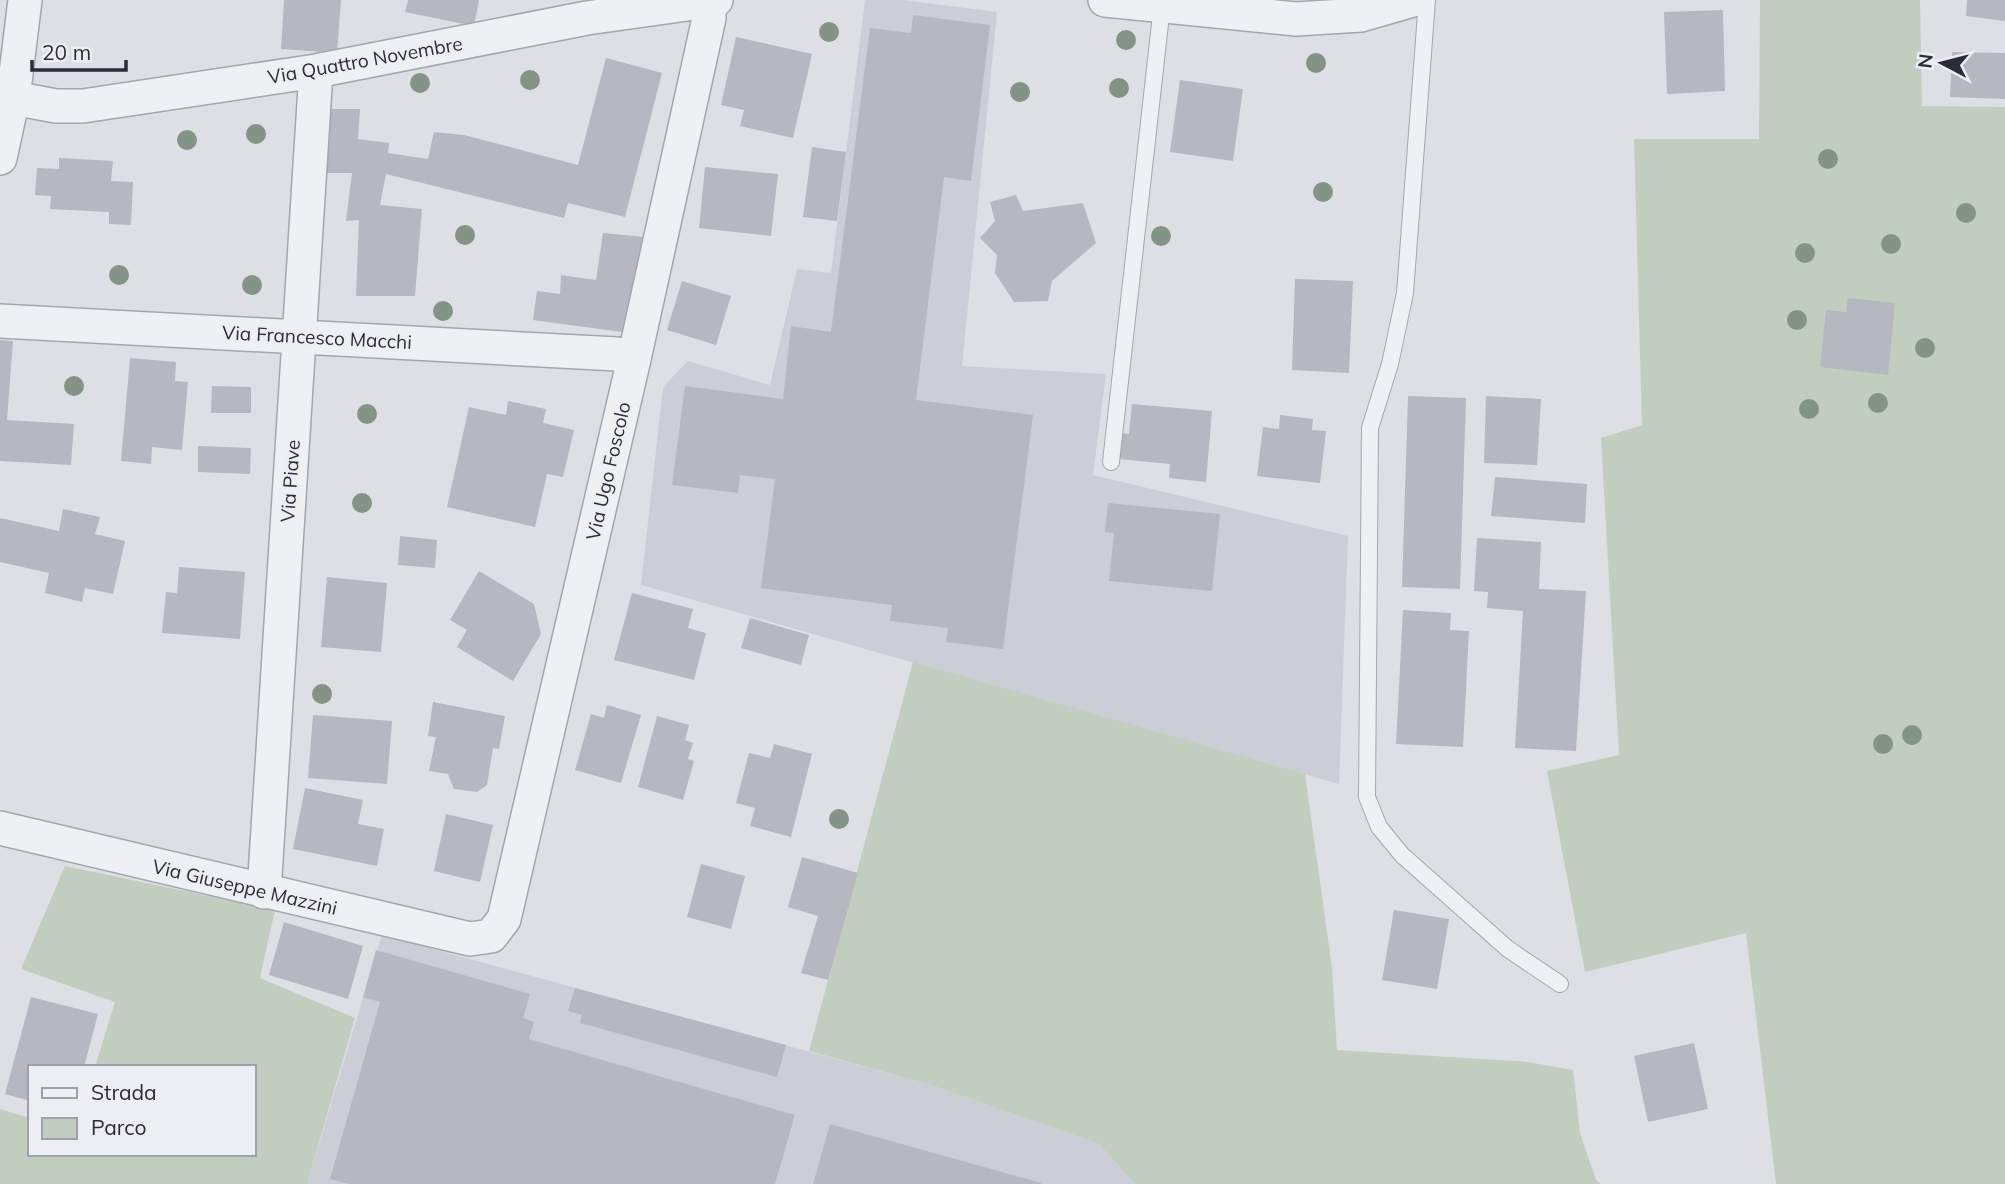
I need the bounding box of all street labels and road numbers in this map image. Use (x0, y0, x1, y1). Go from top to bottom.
street label: Via Quattro Novembre (266, 31, 464, 89)
street label: Via Francesco Macchi (222, 320, 412, 354)
street label: Via Ugo Foscolo (580, 399, 636, 543)
street label: Via Piave (275, 439, 305, 523)
street label: Via Giuseppe Mazzini (150, 854, 340, 920)

